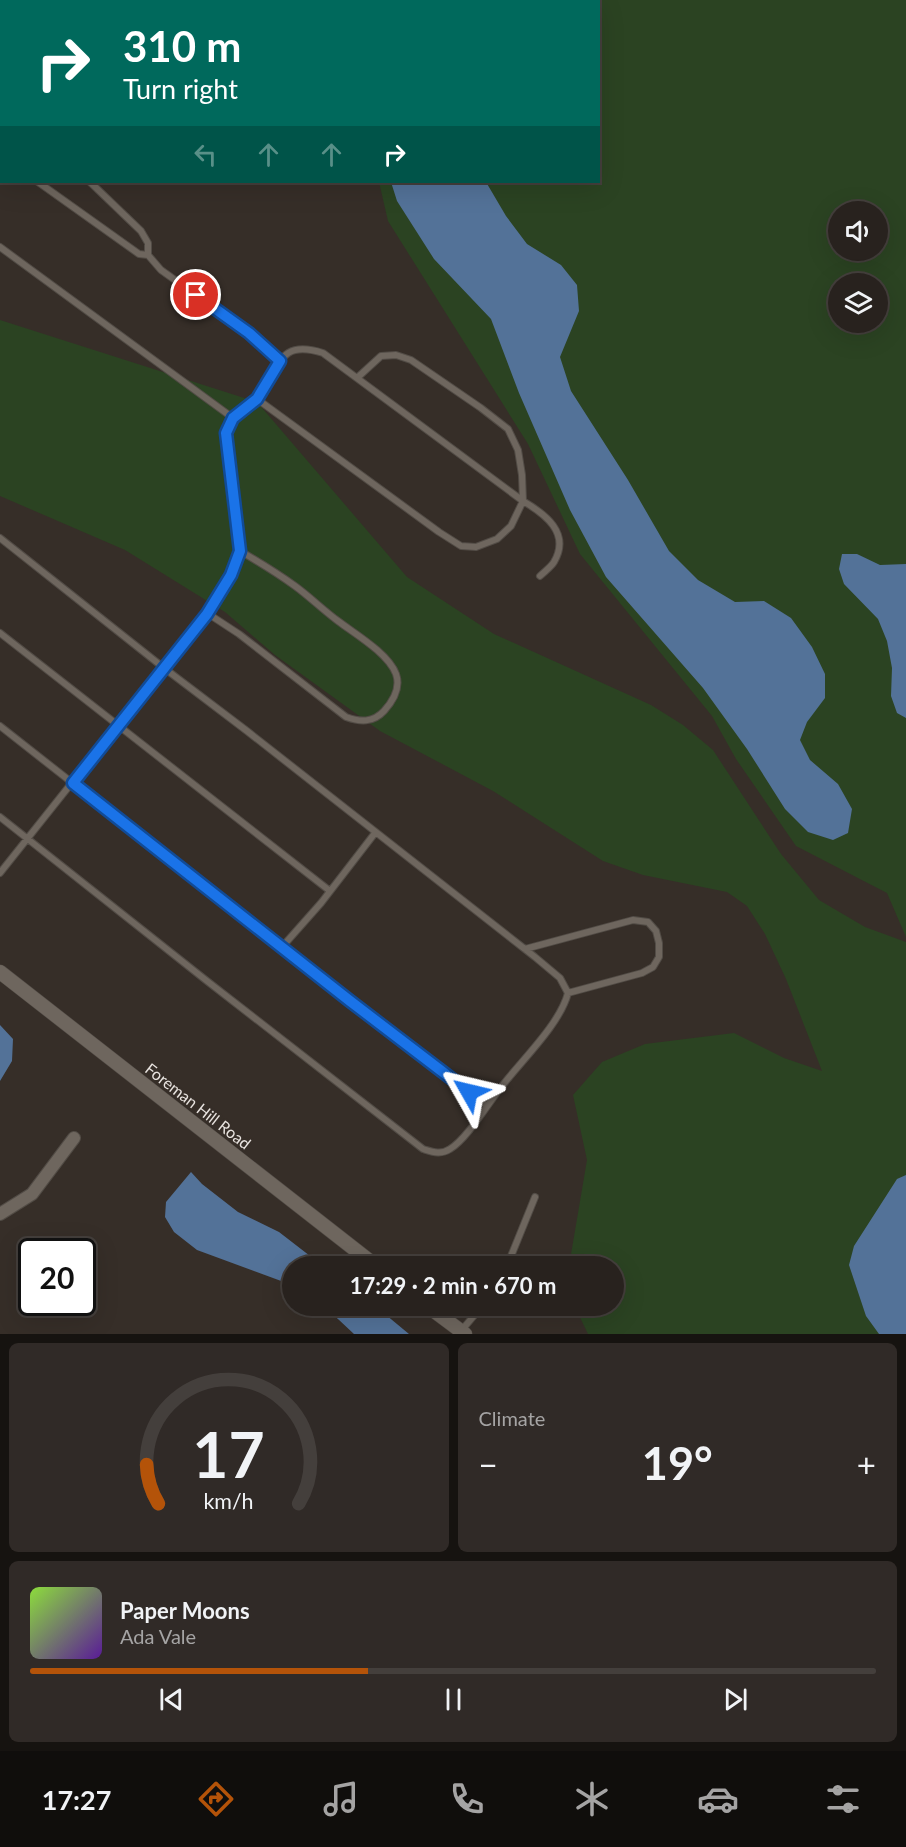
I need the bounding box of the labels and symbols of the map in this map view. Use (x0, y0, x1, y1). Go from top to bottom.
pin (170, 269, 221, 320)
street label: Foreman Hill Road (142, 1059, 255, 1153)
position arrow (437, 1060, 501, 1124)
speed limit sign: 20 (18, 1238, 96, 1316)

